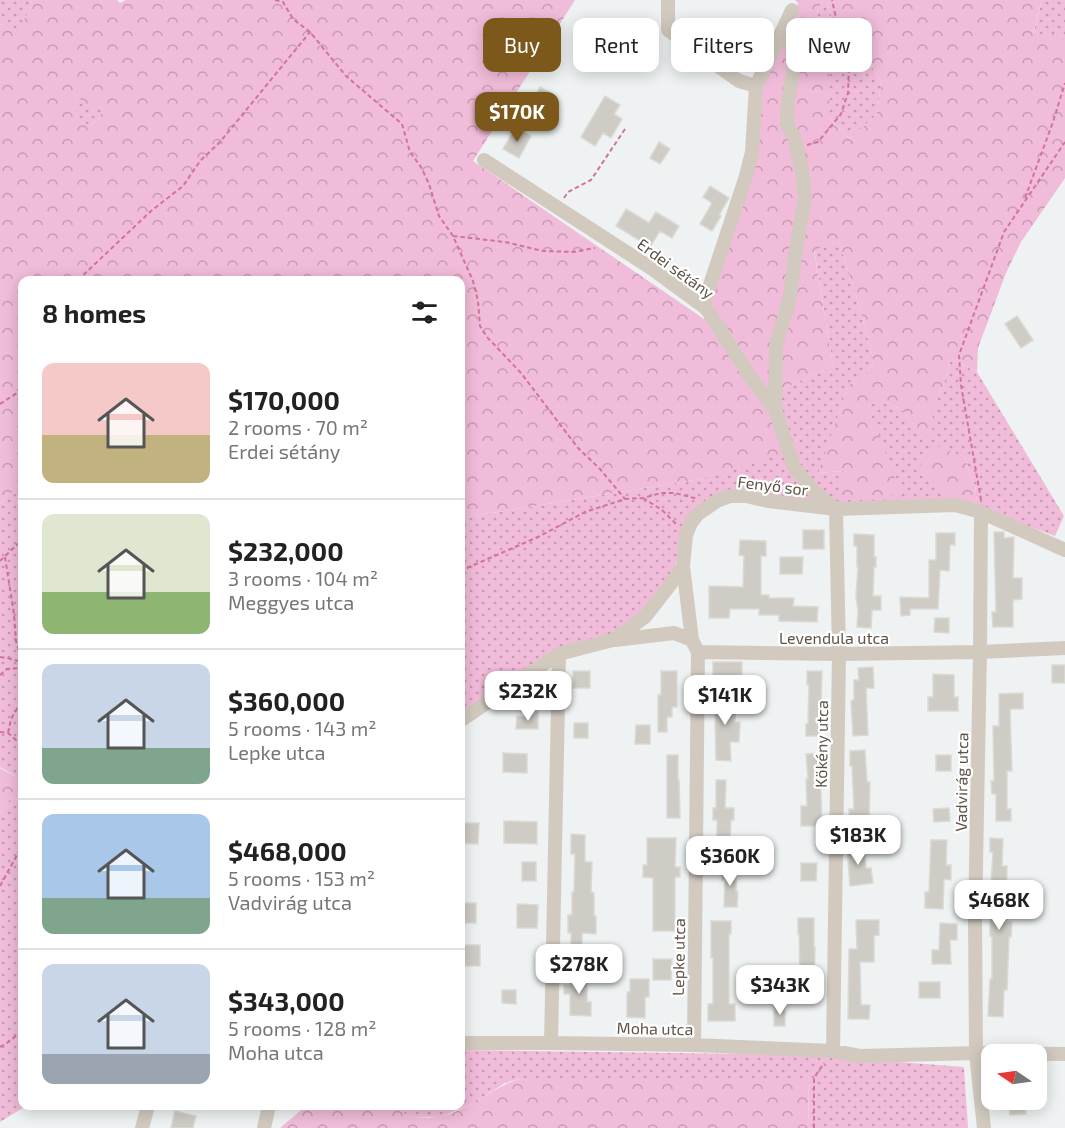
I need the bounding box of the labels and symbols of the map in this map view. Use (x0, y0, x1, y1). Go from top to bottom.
pin: $170K (475, 92, 559, 143)
street label: Erdei sétány (634, 234, 718, 302)
street label: Fenyő sor (737, 471, 810, 499)
street label: Levendula utca (779, 628, 889, 647)
pin: $232K (486, 671, 570, 722)
pin: $141K (683, 675, 767, 726)
street label: Kökény utca (811, 700, 831, 788)
street label: Vadvirág utca (951, 732, 971, 832)
pin: $183K (816, 815, 900, 866)
pin: $360K (688, 836, 772, 887)
pin: $468K (957, 880, 1041, 931)
street label: Lepke utca (668, 918, 688, 996)
pin: $278K (537, 944, 621, 995)
pin: $343K (738, 965, 822, 1016)
street label: Moha utca (617, 1018, 693, 1038)
north arrow (981, 1044, 1047, 1110)

